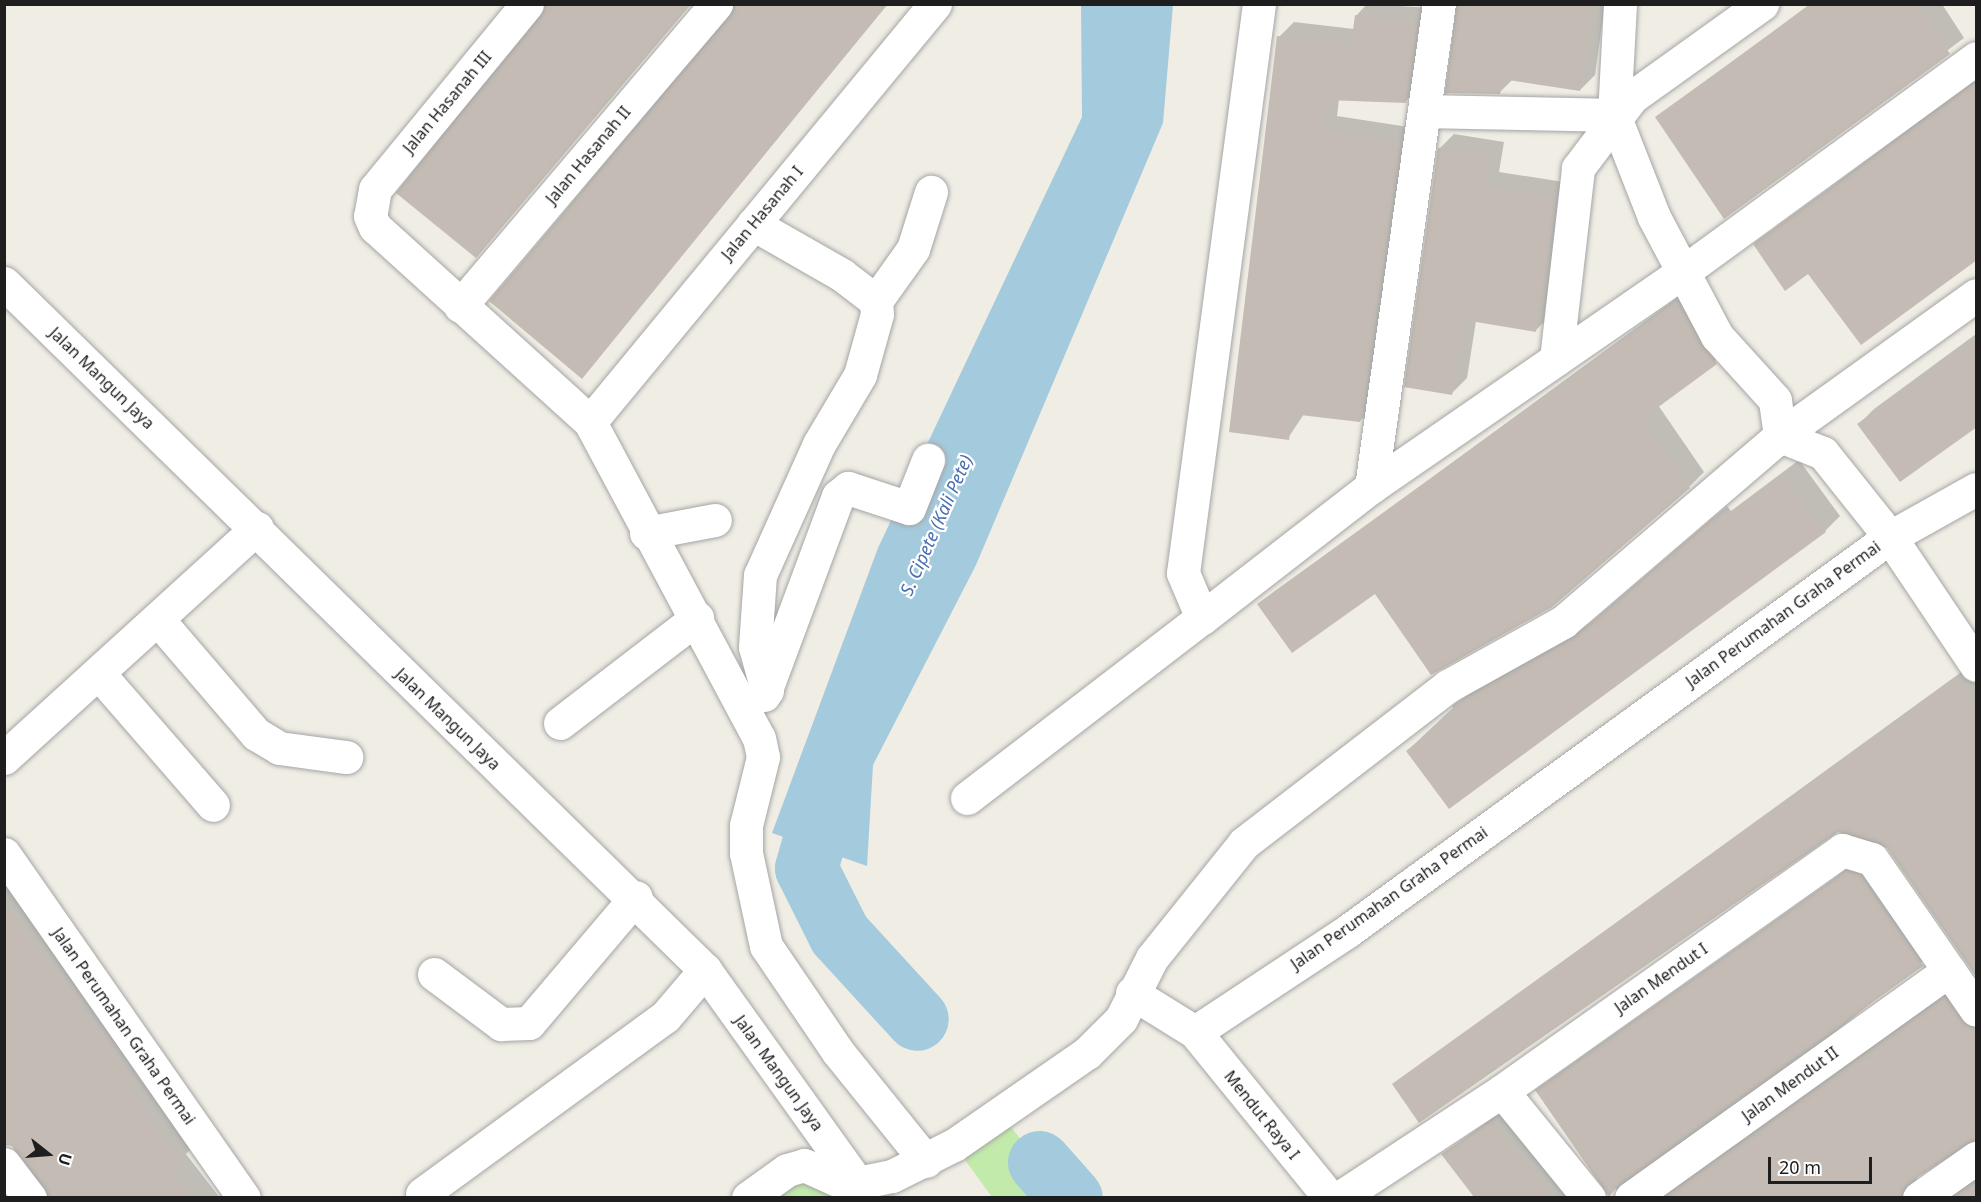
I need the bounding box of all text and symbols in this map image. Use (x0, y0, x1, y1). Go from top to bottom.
street label: Jalan Hasanah III (399, 47, 495, 157)
street label: Jalan Hasanah II (542, 102, 634, 208)
street label: Jalan Hasanah I (717, 162, 807, 264)
street label: Jalan Mangun Jaya (46, 323, 158, 433)
water label: S. Cipete (Kali Pete) (895, 451, 977, 599)
street label: Jalan Perumahan Graha Permai (1682, 537, 1884, 691)
street label: Jalan Mangun Jaya (392, 664, 504, 774)
street label: Jalan Perumahan Graha Permai (1287, 822, 1491, 974)
street label: Jalan Perumahan Graha Permai (48, 924, 200, 1128)
street label: Jalan Mendut I (1611, 939, 1711, 1017)
street label: Jalan Mangun Jaya (731, 1011, 827, 1135)
street label: Jalan Mendut II (1738, 1043, 1842, 1125)
street label: Mendut Raya I (1220, 1067, 1304, 1163)
north arrow (18, 1124, 78, 1184)
scale bar (1771, 1145, 1874, 1183)
text: U (53, 1150, 78, 1168)
text: 20 m (1779, 1155, 1821, 1179)

